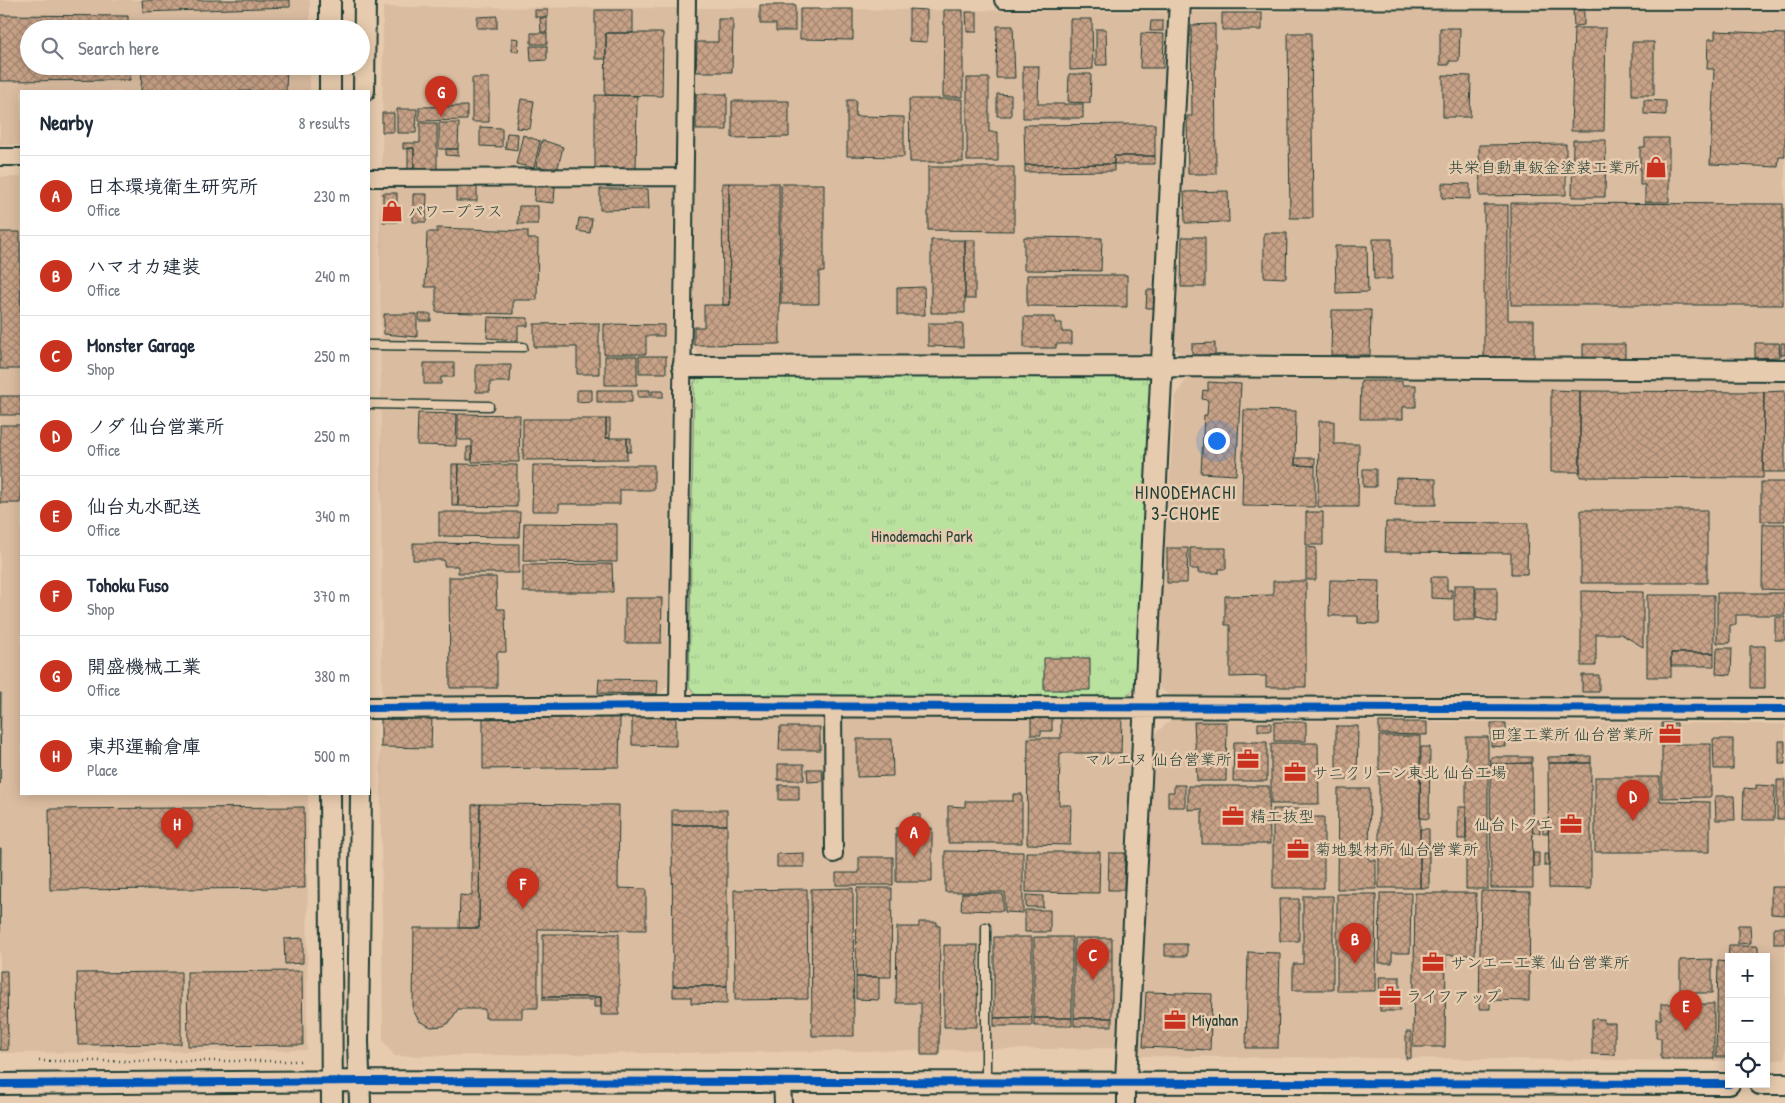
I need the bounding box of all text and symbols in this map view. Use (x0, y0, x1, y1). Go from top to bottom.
search box (20, 20, 370, 75)
icon: search (38, 34, 66, 62)
text: Search here (78, 35, 159, 61)
pin: G (425, 76, 457, 117)
text: Nearby (40, 108, 93, 137)
text: 8 results (298, 112, 350, 134)
shop icon: 共栄自動車鈑金塗装工業所 (1643, 154, 1669, 180)
place label: 共栄自動車鈑金塗装工業所 (1448, 156, 1640, 178)
text: 日本環境衛生研究所 (87, 173, 258, 199)
text: A (52, 185, 60, 207)
text: 230 m (314, 185, 350, 207)
shop icon: パワープラス (379, 198, 405, 224)
text: Office (87, 199, 120, 221)
place label: パワープラス (408, 200, 503, 222)
text: ハマオカ建装 (87, 253, 201, 279)
text: B (52, 265, 60, 287)
text: 240 m (315, 265, 350, 287)
text: Office (87, 279, 120, 301)
text: Monster Garage (87, 332, 195, 358)
text: C (52, 345, 60, 367)
text: 250 m (314, 345, 350, 367)
text: Shop (87, 358, 114, 380)
text: ノダ 仙台営業所 (87, 413, 224, 439)
text: D (52, 425, 60, 447)
text: 250 m (314, 425, 350, 447)
your location (1204, 428, 1230, 454)
text: Office (87, 439, 120, 461)
district label: HINODEMACHI 3-CHOME (1135, 480, 1237, 526)
text: 仙台丸水配送 (87, 493, 201, 519)
text: E (52, 505, 60, 527)
text: 340 m (315, 505, 350, 527)
text: Office (87, 519, 120, 541)
park label: Hinodemachi Park (871, 525, 973, 547)
text: Tohoku Fuso (87, 572, 169, 598)
text: F (53, 585, 59, 607)
text: 370 m (313, 585, 350, 607)
text: Shop (87, 598, 114, 620)
text: 開盛機械工業 (87, 653, 201, 679)
text: G (52, 665, 60, 687)
text: 380 m (314, 665, 350, 687)
text: Office (87, 679, 120, 701)
office icon: 田窪工業所 仙台営業所 (1657, 721, 1683, 747)
place label: 田窪工業所 仙台営業所 (1490, 723, 1654, 745)
text: 東邦運輸倉庫 (87, 733, 201, 759)
text: H (52, 745, 60, 767)
text: 500 m (314, 745, 350, 767)
office icon: マルエヌ 仙台営業所 (1235, 746, 1261, 772)
place label: マルエヌ 仙台営業所 (1085, 748, 1232, 770)
text: Place (87, 759, 118, 781)
office icon: サニクリーン東北 仙台工場 (1282, 759, 1308, 785)
place label: サニクリーン東北 仙台工場 (1312, 761, 1507, 783)
pin: D (1617, 780, 1649, 821)
office icon: 精工抜型 (1220, 803, 1246, 829)
place label: 精工抜型 (1250, 805, 1314, 827)
pin: H (161, 808, 193, 849)
office icon: 仙台トクエ (1558, 811, 1584, 837)
place label: 仙台トクエ (1474, 813, 1554, 835)
pin: A (898, 816, 930, 857)
office icon: 菊地製材所 仙台営業所 (1285, 836, 1311, 862)
place label: 菊地製材所 仙台営業所 (1315, 838, 1479, 860)
pin: F (507, 868, 539, 909)
pin: B (1339, 923, 1371, 964)
pin: C (1077, 939, 1109, 980)
office icon: サンエー工業 仙台営業所 (1420, 949, 1446, 975)
place label: サンエー工業 仙台営業所 (1450, 951, 1630, 973)
map controls (1725, 953, 1770, 1088)
button: + (1725, 953, 1770, 998)
office icon: ライフアップ (1377, 983, 1403, 1009)
place label: ライフアップ (1406, 985, 1501, 1007)
pin: E (1670, 990, 1702, 1031)
button: − (1725, 998, 1770, 1043)
office icon: Miyahan (1162, 1007, 1188, 1033)
place label: Miyahan (1192, 1009, 1238, 1031)
button: locate (1725, 1043, 1770, 1088)

